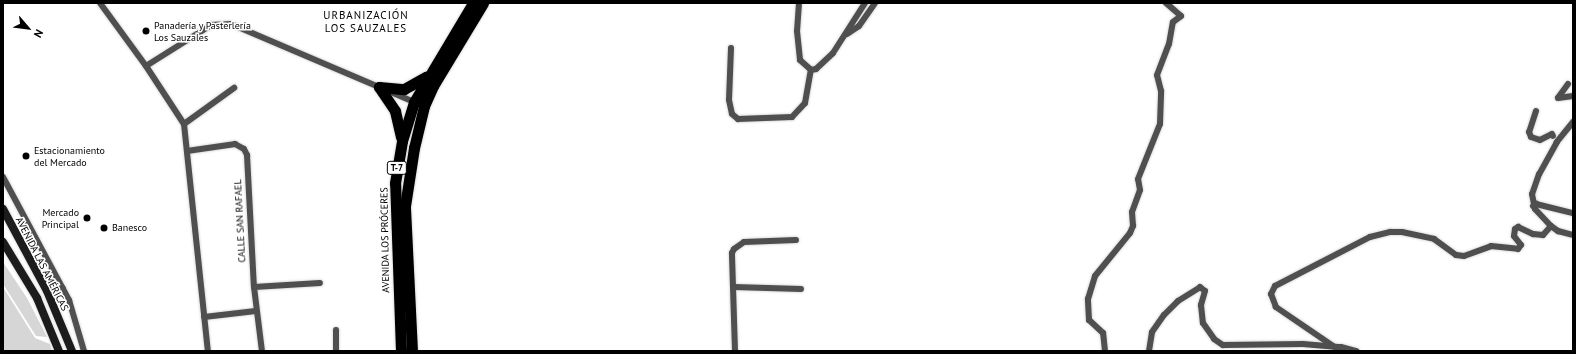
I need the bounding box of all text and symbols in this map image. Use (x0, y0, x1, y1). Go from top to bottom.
north arrow (8, 8, 48, 48)
district label: URBANIZACIÓN LOS SAUZALES (323, 9, 409, 35)
place label: Panadería y Pasterlería Los Sauzales (154, 19, 251, 42)
marker: Panadería y Pasterlería Los Sauzales (141, 26, 151, 36)
text: N (31, 27, 46, 40)
place label: Estacionamiento del Mercado (34, 144, 105, 168)
marker: Estacionamiento del Mercado (21, 151, 31, 161)
road number: T-7 (386, 161, 408, 175)
street label: CALLE SAN RAFAEL (232, 179, 248, 263)
street label: AVENIDA LOS PRÓCERES (378, 187, 392, 293)
place label: Mercado Principal (42, 206, 79, 230)
marker: Mercado Principal (82, 213, 92, 223)
street label: AVENIDA LAS AMÉRICAS (13, 215, 71, 313)
place label: Banesco (112, 222, 147, 234)
marker: Banesco (99, 223, 109, 233)

